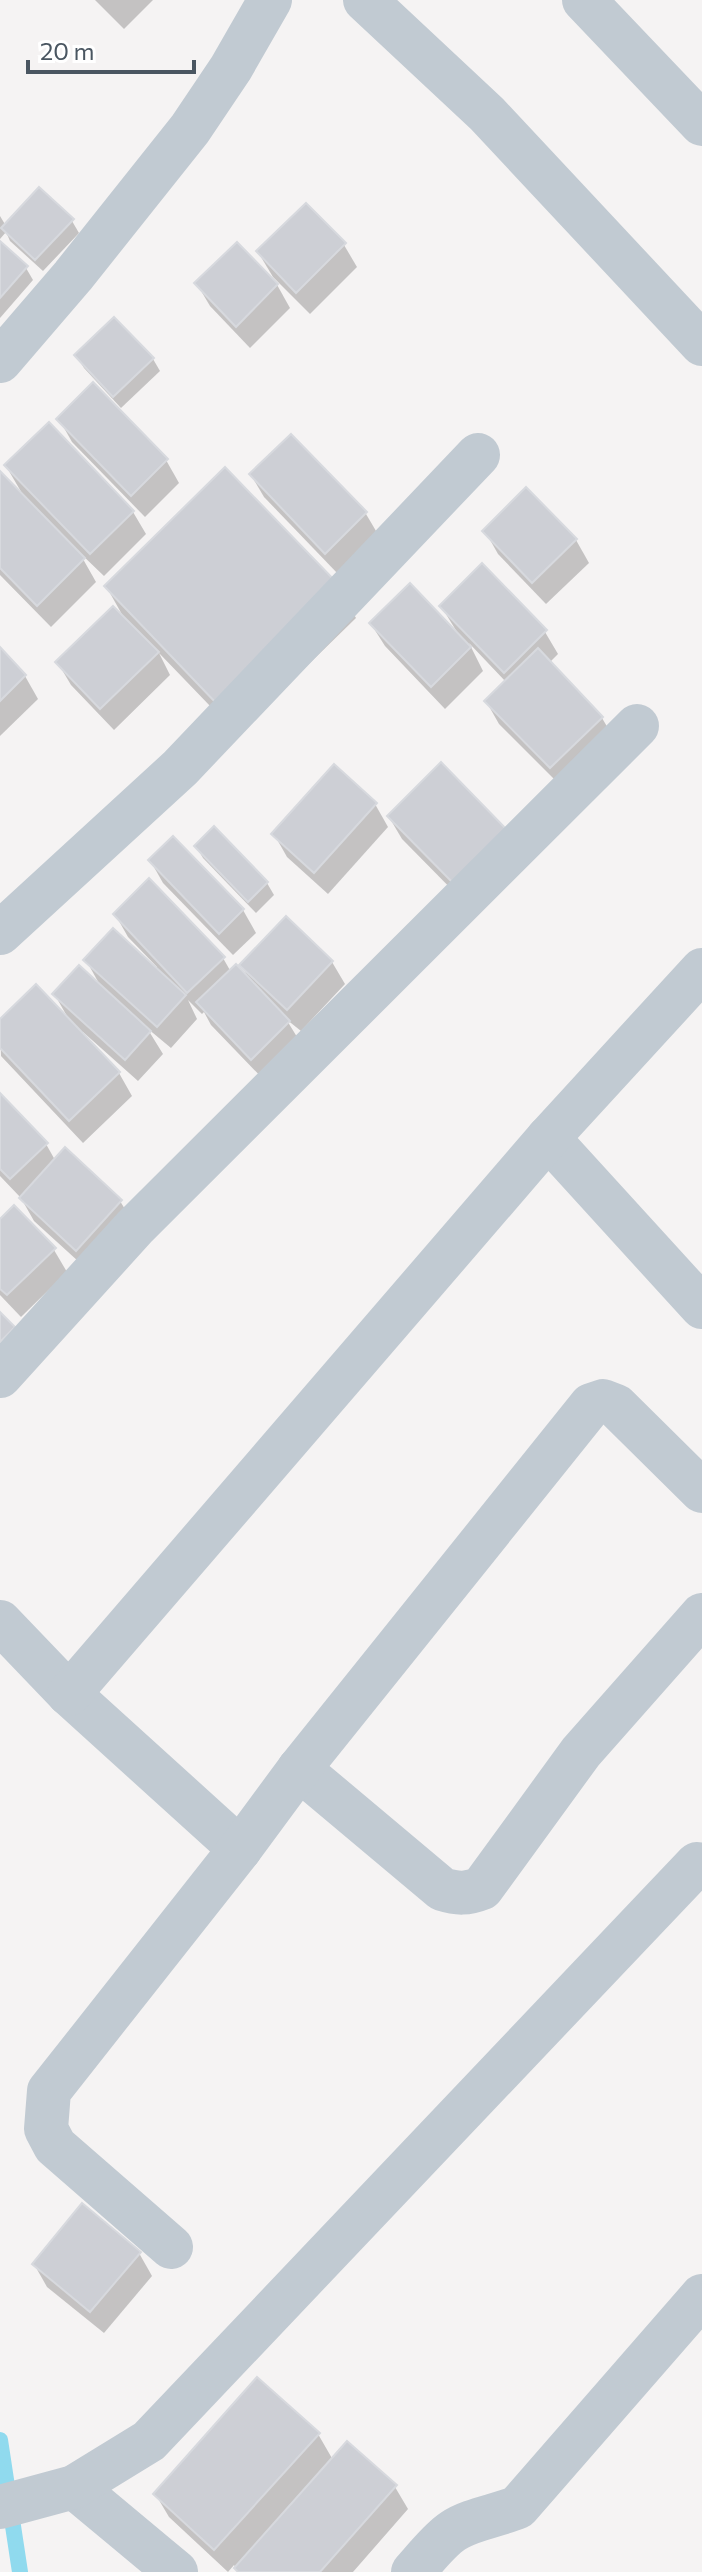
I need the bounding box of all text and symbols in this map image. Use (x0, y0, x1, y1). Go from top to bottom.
scale bar (28, 24, 194, 74)
text: 20 m (40, 36, 94, 65)

